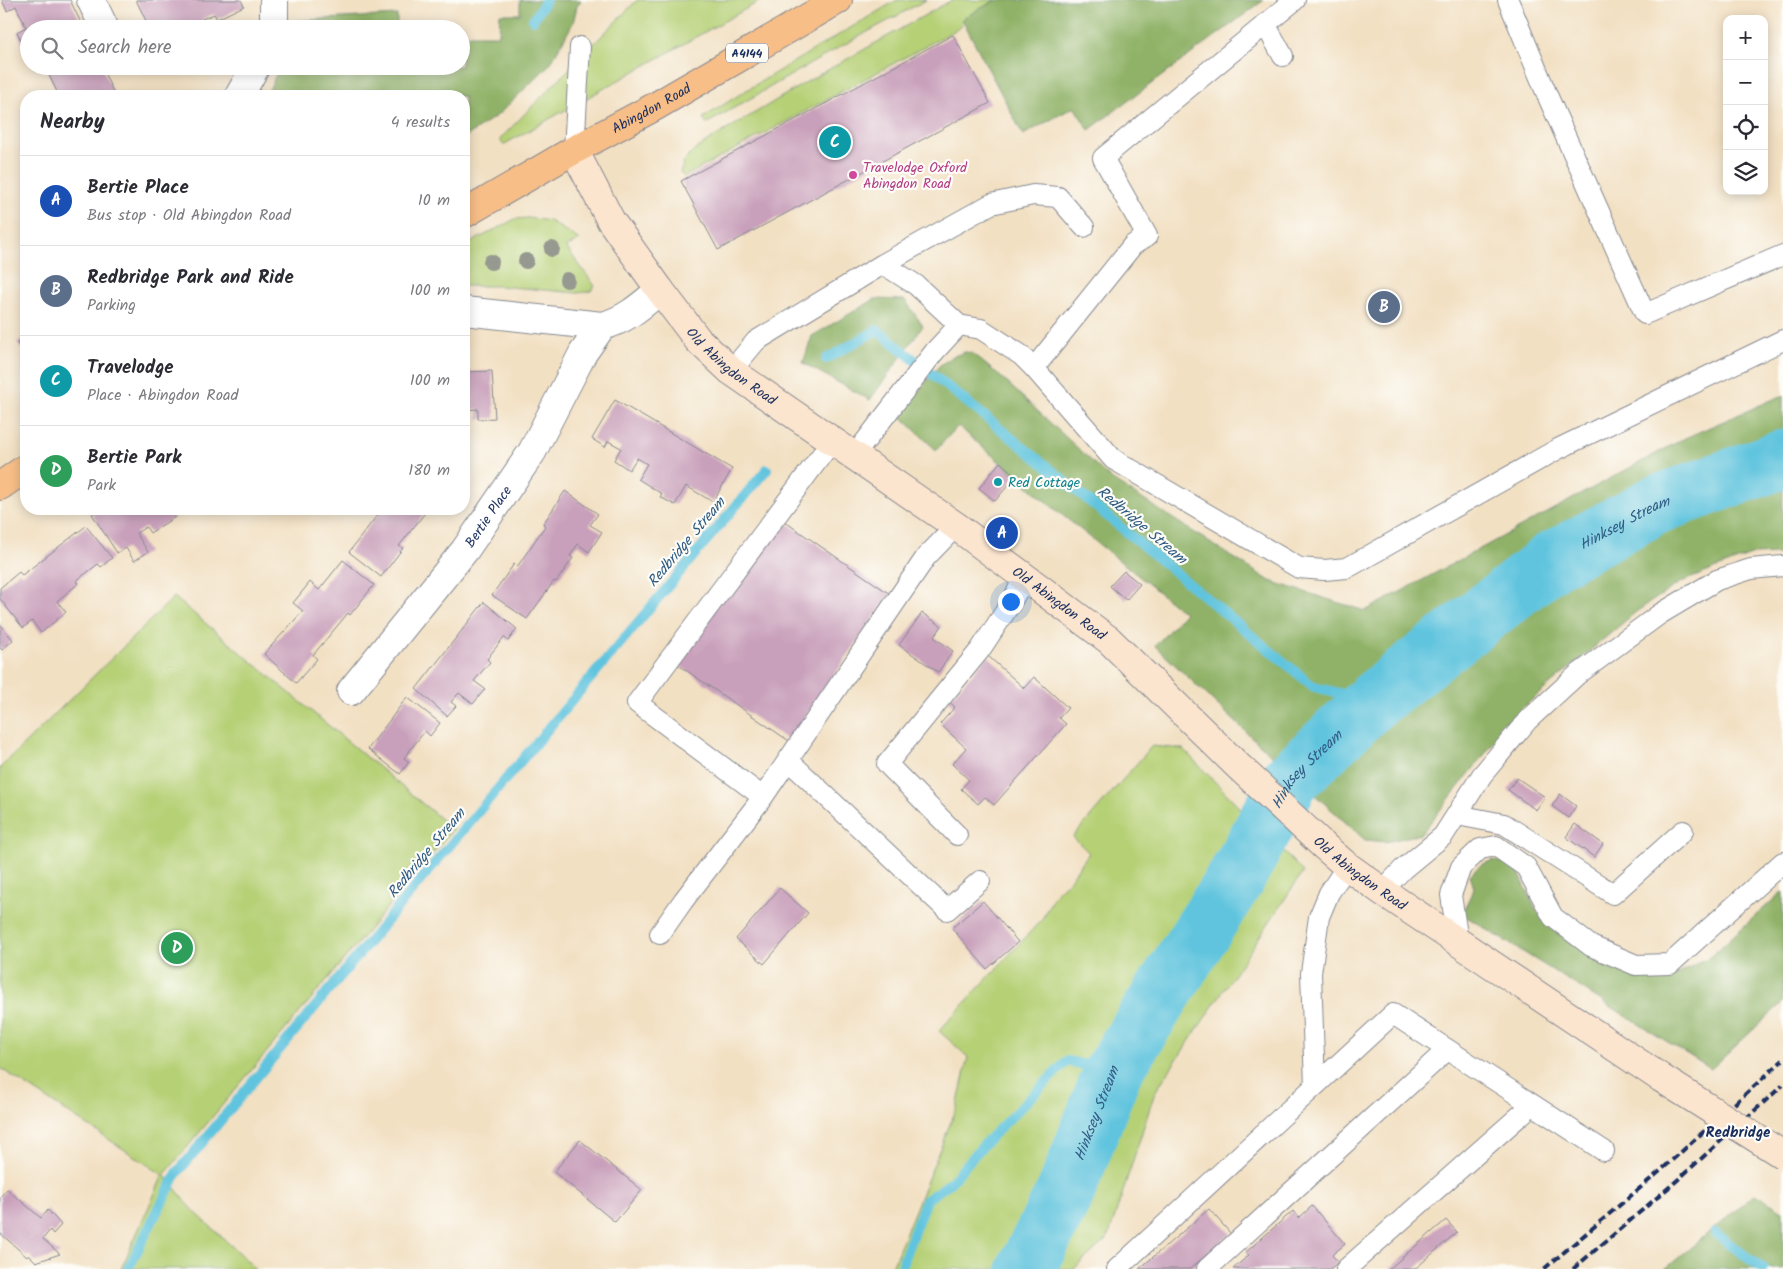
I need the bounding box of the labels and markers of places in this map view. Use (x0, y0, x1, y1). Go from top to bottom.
pin: C (819, 123, 851, 161)
place label: Travelodge Oxford Abingdon Road (863, 157, 968, 195)
marker: Travelodge Oxford Abingdon Road (847, 169, 859, 181)
pin: B (1368, 288, 1400, 326)
place label: Red Cottage (1008, 472, 1081, 494)
marker: Red Cottage (992, 476, 1004, 488)
pin: A (986, 514, 1018, 552)
pin: D (161, 929, 193, 967)

